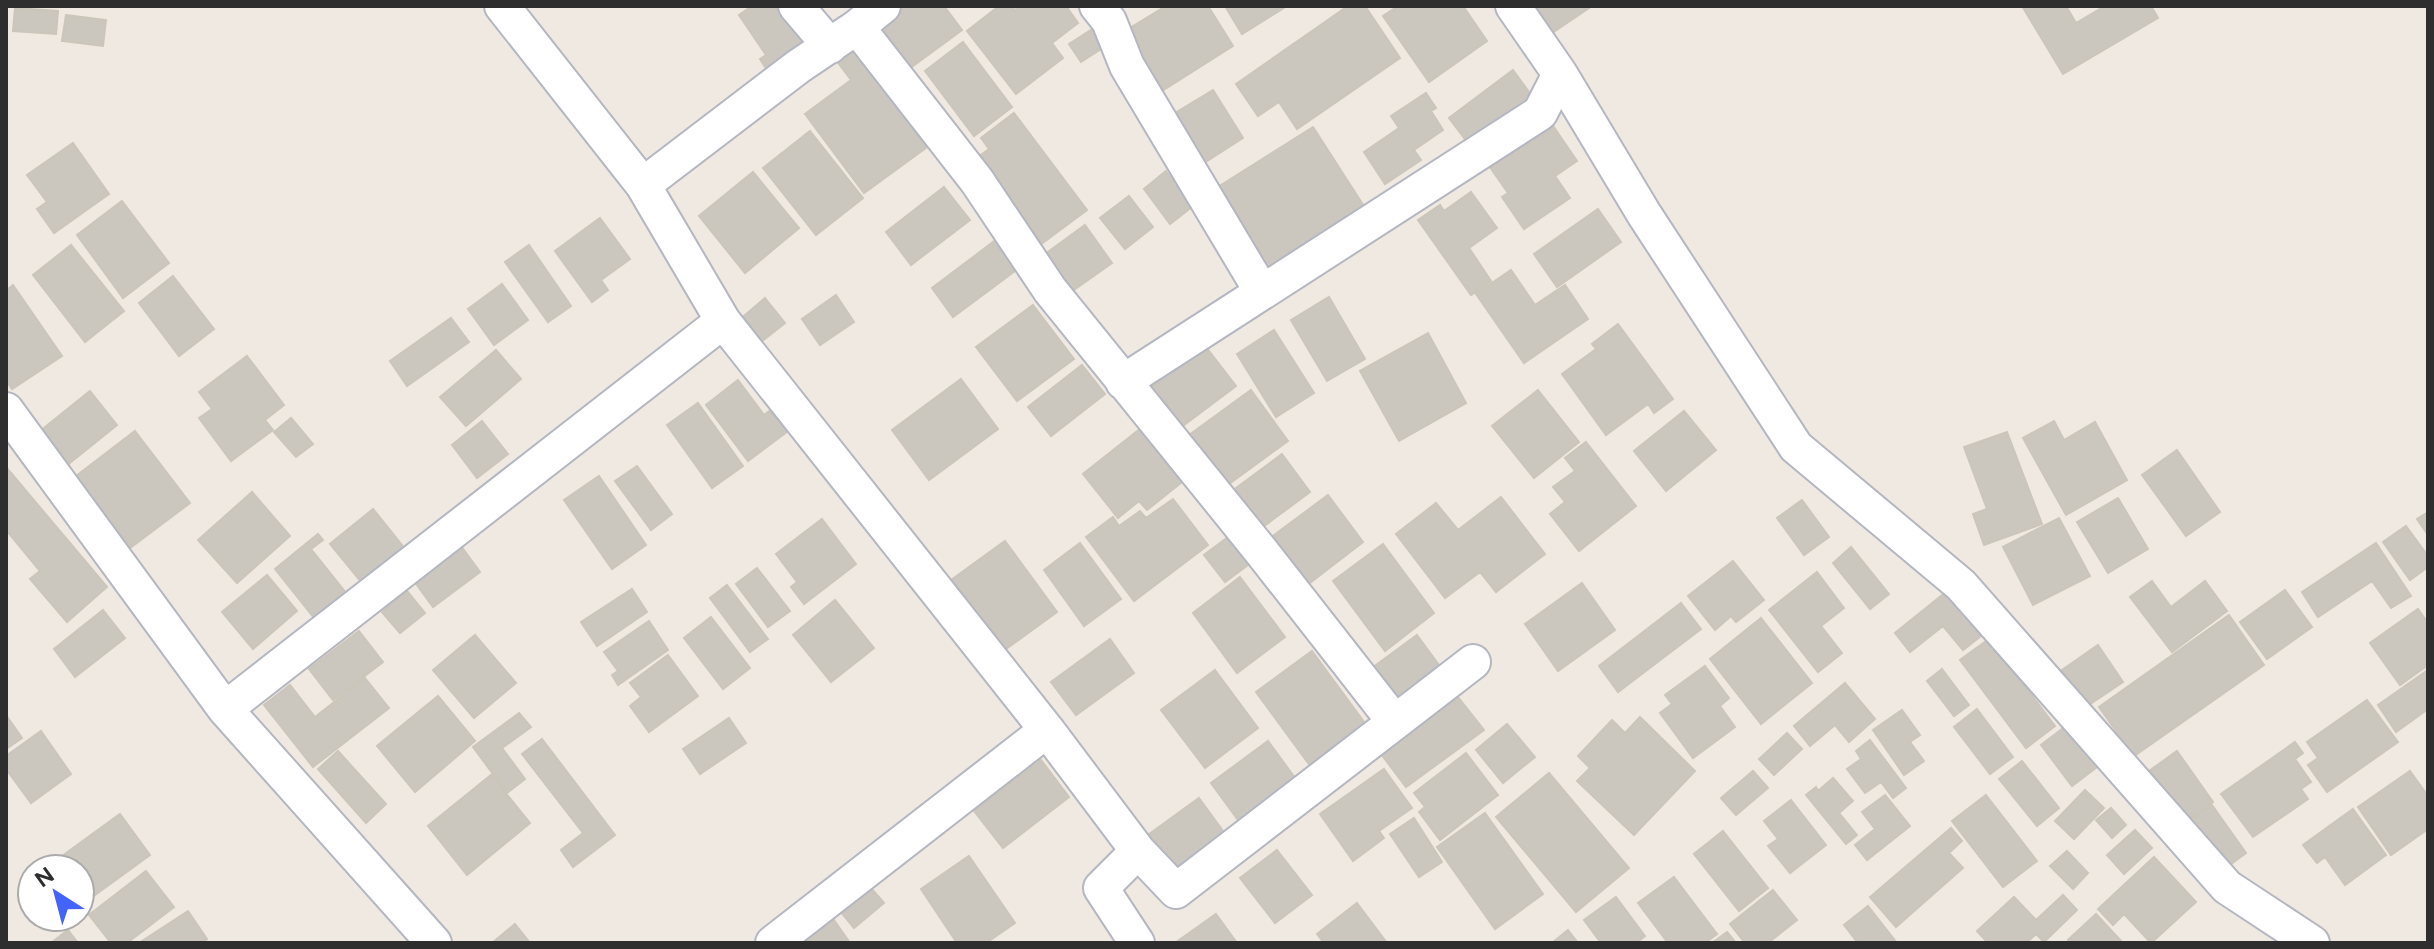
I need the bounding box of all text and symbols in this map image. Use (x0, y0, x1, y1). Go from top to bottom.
north arrow (16, 853, 96, 933)
text: N (30, 861, 59, 893)

